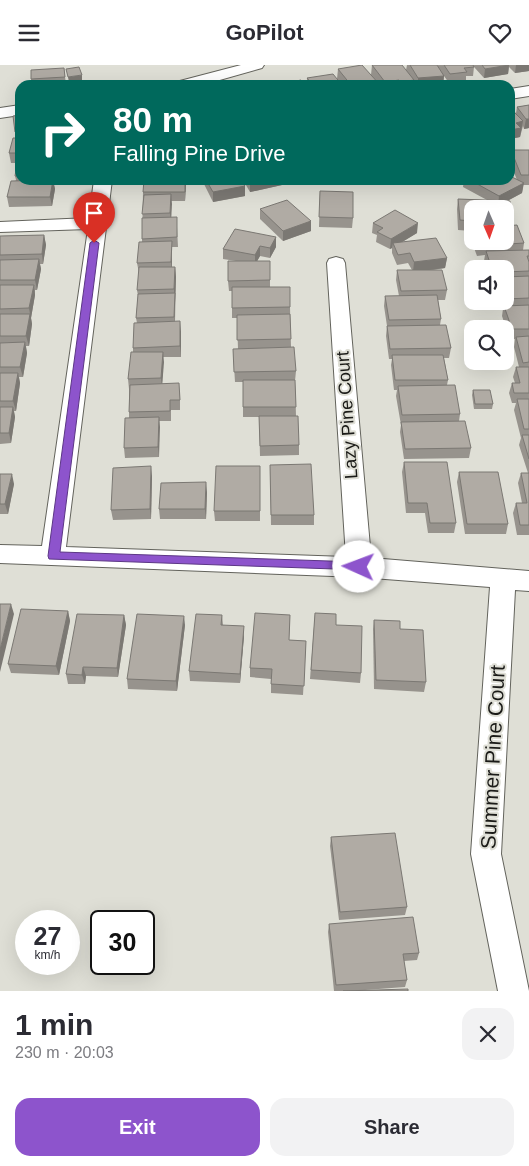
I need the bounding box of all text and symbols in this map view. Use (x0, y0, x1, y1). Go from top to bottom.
icon: menu (15, 19, 43, 47)
icon: heart (486, 19, 514, 47)
text: GoPilot (225, 20, 304, 45)
icon: right (30, 100, 95, 165)
text: 80 m (113, 100, 193, 139)
text: Falling Pine Drive (113, 141, 285, 166)
pin (73, 192, 115, 243)
icon: arrive (80, 199, 108, 227)
north arrow (464, 200, 514, 250)
map controls (464, 200, 514, 370)
button: sound (464, 260, 514, 310)
button: search (464, 320, 514, 370)
street label: Lazy Pine Court (333, 350, 361, 480)
position arrow (332, 540, 384, 592)
street label: Summer Pine Court (476, 664, 509, 850)
speed limit sign: 30 (90, 910, 155, 975)
text: 27 (34, 922, 61, 950)
text: km/h (34, 948, 61, 962)
text: 1 min (15, 1008, 93, 1041)
button: close (462, 1008, 514, 1060)
text: 230 m · 20:03 (15, 1044, 114, 1061)
button: Exit (15, 1098, 260, 1156)
button: Share (270, 1098, 514, 1156)

